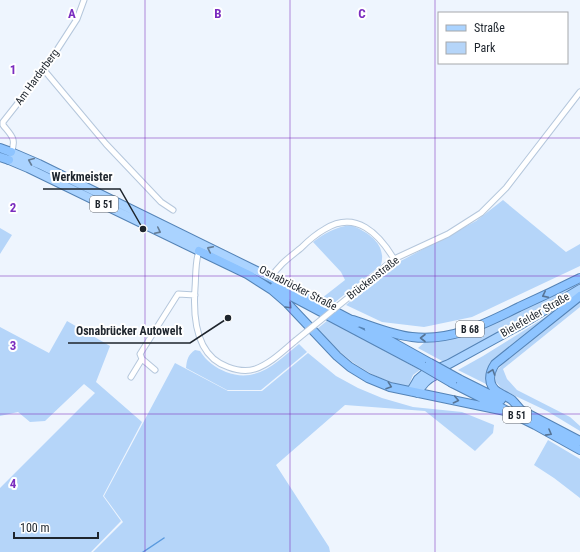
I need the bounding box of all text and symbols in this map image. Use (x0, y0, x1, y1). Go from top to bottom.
text: A (68, 6, 76, 21)
text: B (214, 6, 222, 21)
text: C (358, 6, 366, 21)
legend (438, 12, 568, 64)
text: Straße (474, 21, 505, 35)
text: Park (474, 41, 496, 55)
street label: Am Harderberg (12, 47, 62, 107)
text: 1 (10, 62, 16, 77)
one-way arrow (28, 157, 35, 165)
callout: Werkmeister (43, 165, 120, 189)
text: Werkmeister (52, 170, 112, 184)
road number: B 51 (90, 196, 118, 212)
text: 2 (10, 200, 17, 215)
one-way arrow (153, 226, 161, 234)
one-way arrow (207, 246, 215, 254)
street label: Brückenstraße (344, 254, 402, 302)
street label: Osnabrücker Straße (257, 263, 339, 313)
street label: Bielefelder Straße (498, 290, 572, 340)
one-way arrow (541, 290, 549, 298)
one-way arrow (284, 301, 292, 309)
callout: Osnabrücker Autowelt (68, 319, 190, 343)
road number: B 68 (456, 321, 484, 337)
text: Osnabrücker Autowelt (76, 324, 182, 338)
one-way arrow (420, 334, 426, 342)
text: 3 (10, 338, 16, 353)
one-way arrow (487, 369, 495, 376)
one-way arrow (385, 381, 392, 390)
one-way arrow (453, 396, 459, 404)
road number: B 51 (503, 407, 531, 423)
one-way arrow (545, 428, 552, 435)
text: 4 (10, 476, 17, 491)
scale bar (14, 514, 98, 540)
text: 100 m (20, 521, 50, 535)

